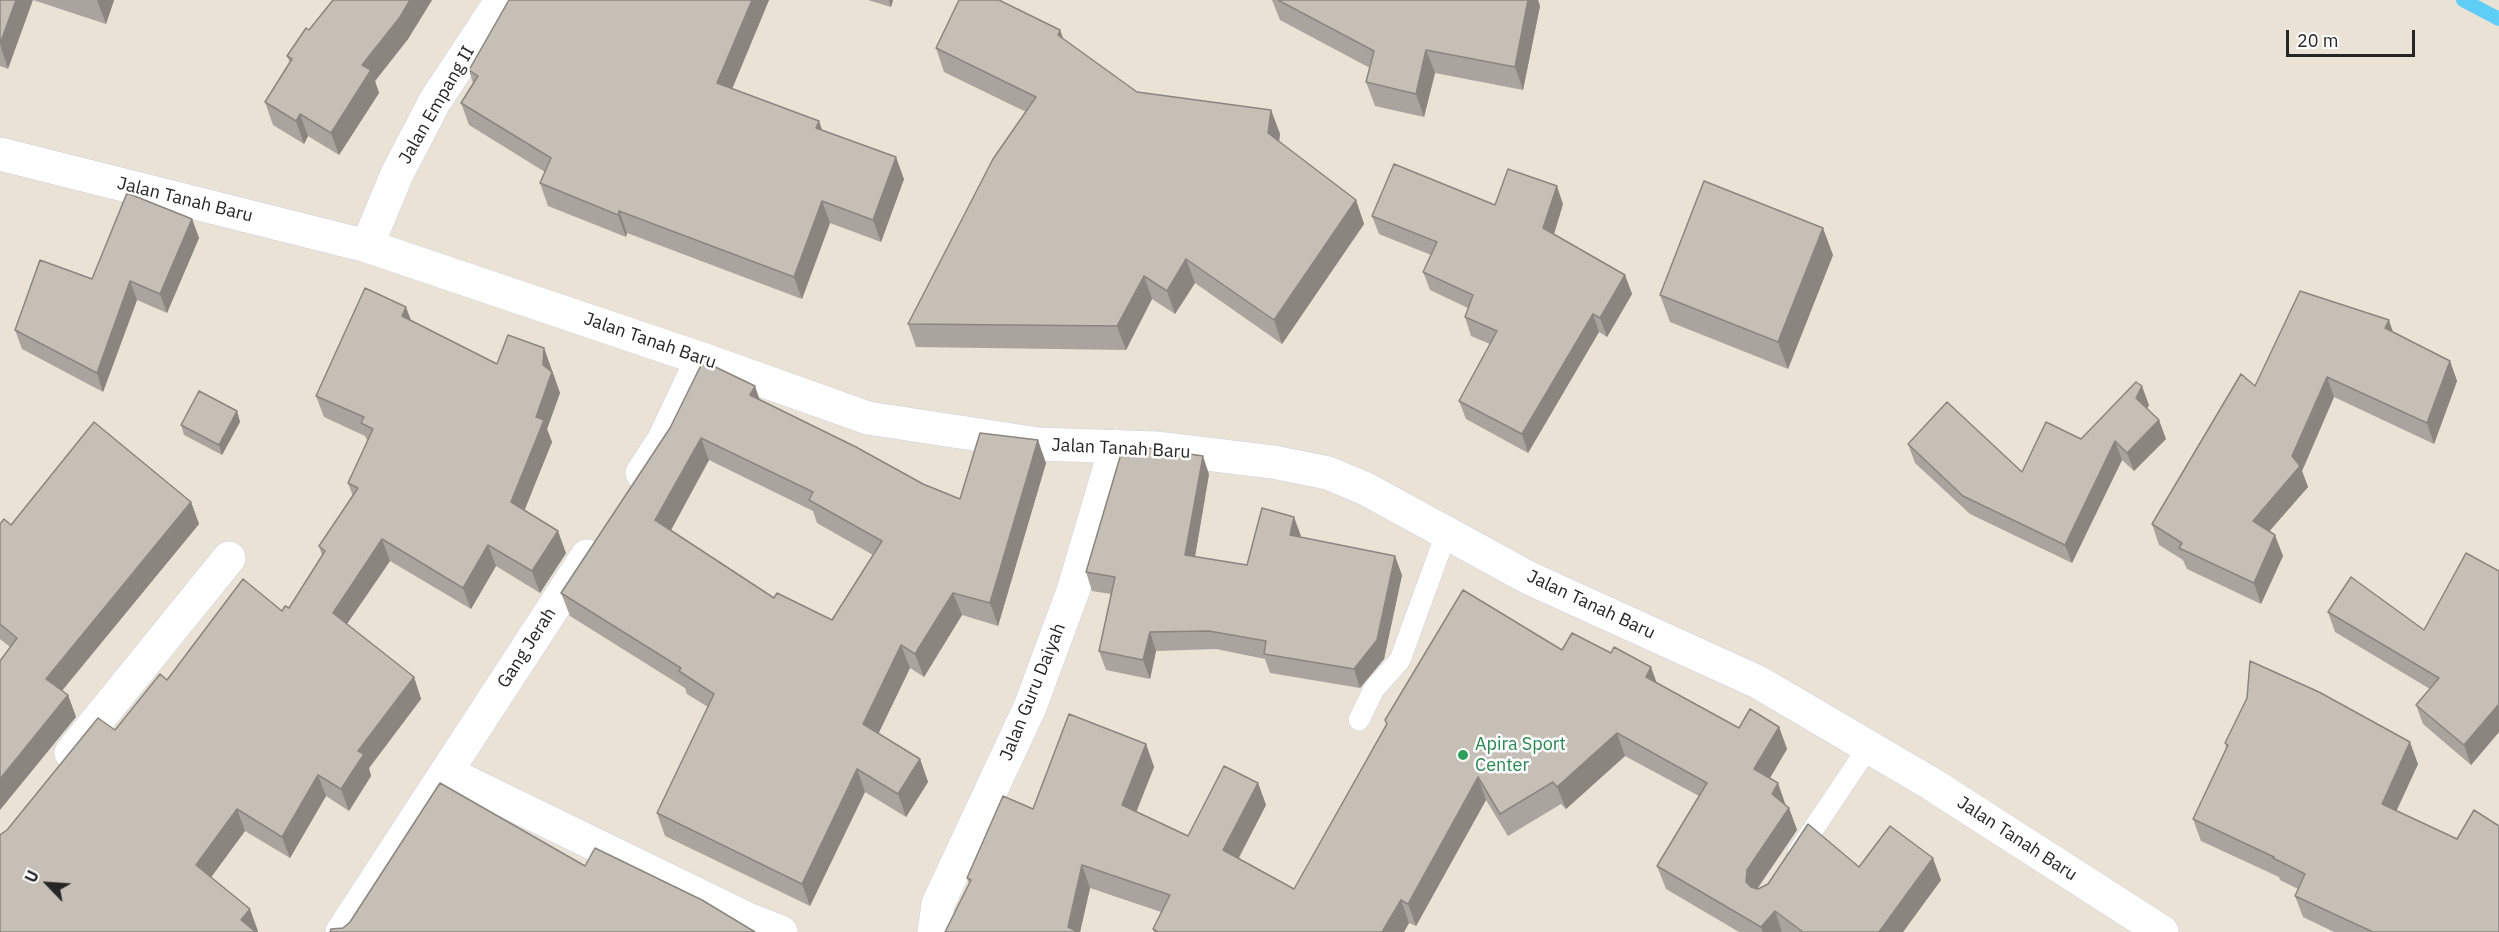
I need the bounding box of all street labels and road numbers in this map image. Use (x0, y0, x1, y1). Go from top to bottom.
street label: Jalan Empang II (395, 42, 479, 168)
street label: Jalan Tanah Baru (115, 173, 255, 227)
street label: Jalan Tanah Baru (581, 308, 719, 374)
street label: Jalan Tanah Baru (1051, 435, 1191, 463)
street label: Jalan Tanah Baru (1523, 566, 1659, 644)
street label: Gang Jerah (493, 604, 561, 692)
street label: Jalan Guru Daiyah (996, 620, 1070, 764)
street label: Jalan Tanah Baru (1953, 792, 2081, 886)

